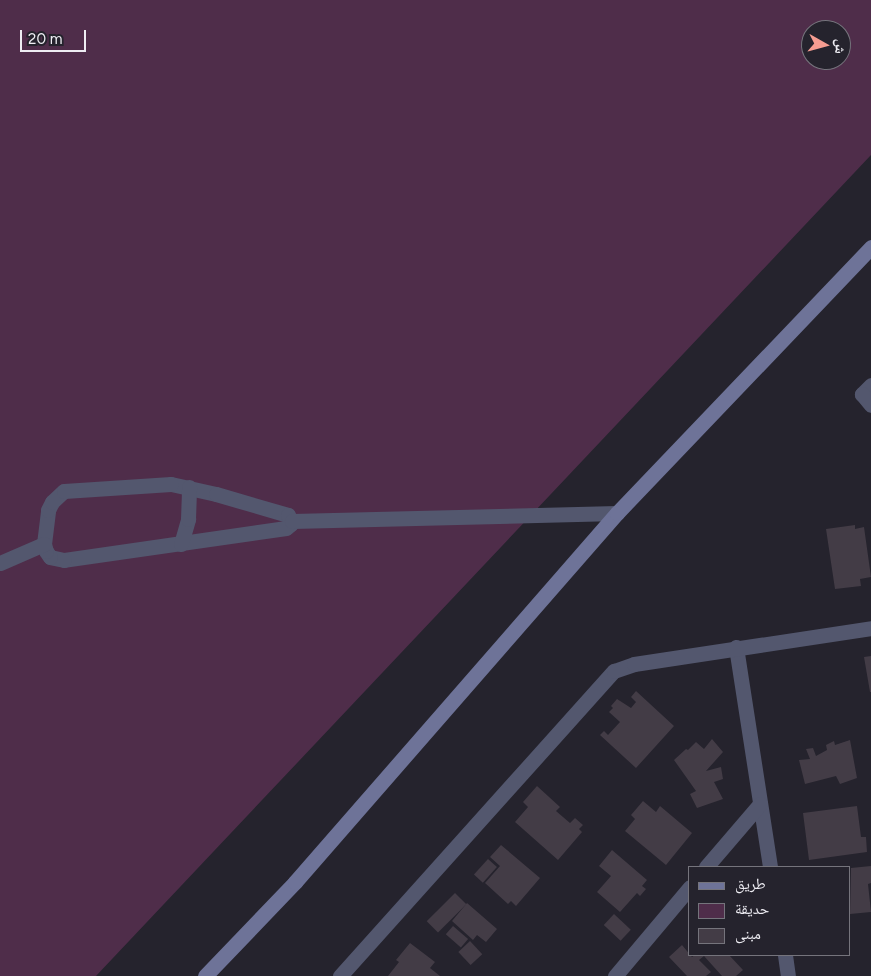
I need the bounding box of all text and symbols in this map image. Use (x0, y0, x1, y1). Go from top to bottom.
scale bar (22, 20, 89, 52)
north arrow (801, 20, 851, 70)
text: 20 m (28, 30, 62, 48)
text: ش (831, 38, 850, 55)
legend (688, 866, 851, 956)
text: طريق (735, 875, 766, 893)
text: حديقة (735, 900, 769, 918)
text: مبنى (735, 925, 761, 943)

